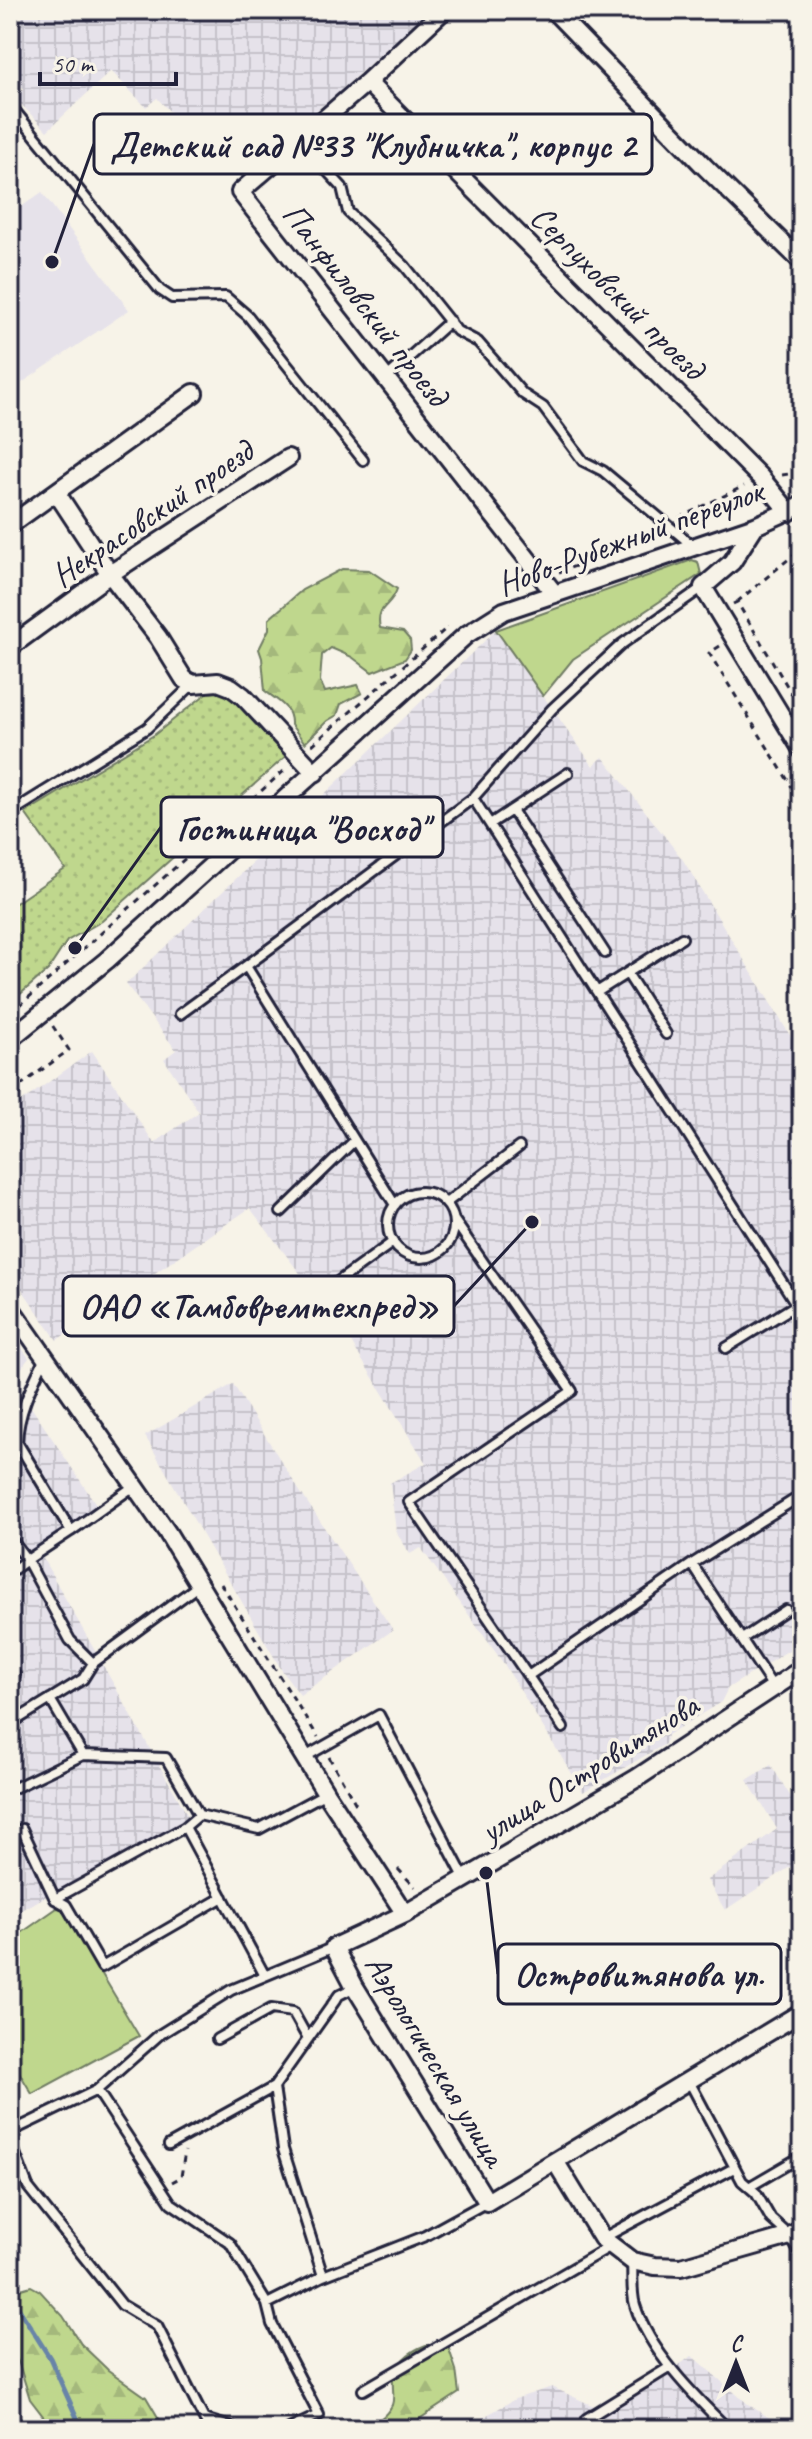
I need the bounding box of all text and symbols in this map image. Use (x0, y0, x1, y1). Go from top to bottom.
scale bar (40, 36, 176, 86)
text: 50 m (52, 49, 95, 79)
callout: Детский сад №33 "Клубничка", корпус 2 (94, 114, 652, 174)
text: Детский сад №33 "Клубничка", корпус 2 (110, 122, 639, 168)
street label: Панфиловский проезд (273, 194, 461, 417)
street label: Серпуховский проезд (521, 195, 717, 391)
street label: Некрасовский проезд (43, 428, 264, 596)
street label: Ново-Рубежный переулок (491, 468, 772, 605)
callout: Гостиница "Восход" (161, 797, 443, 857)
text: Гостиница "Восход" (177, 805, 435, 851)
callout: ОАО «Тамбовремтехпред» (63, 1276, 454, 1336)
text: ОАО «Тамбовремтехпред» (80, 1283, 439, 1329)
street label: улица Островитянова (470, 1682, 708, 1853)
callout: Островитянова ул. (498, 1944, 781, 2004)
street label: Аэрологическая улица (356, 1946, 518, 2177)
text: Островитянова ул. (514, 1951, 765, 1997)
north arrow (696, 2323, 776, 2403)
text: С (731, 2330, 745, 2358)

